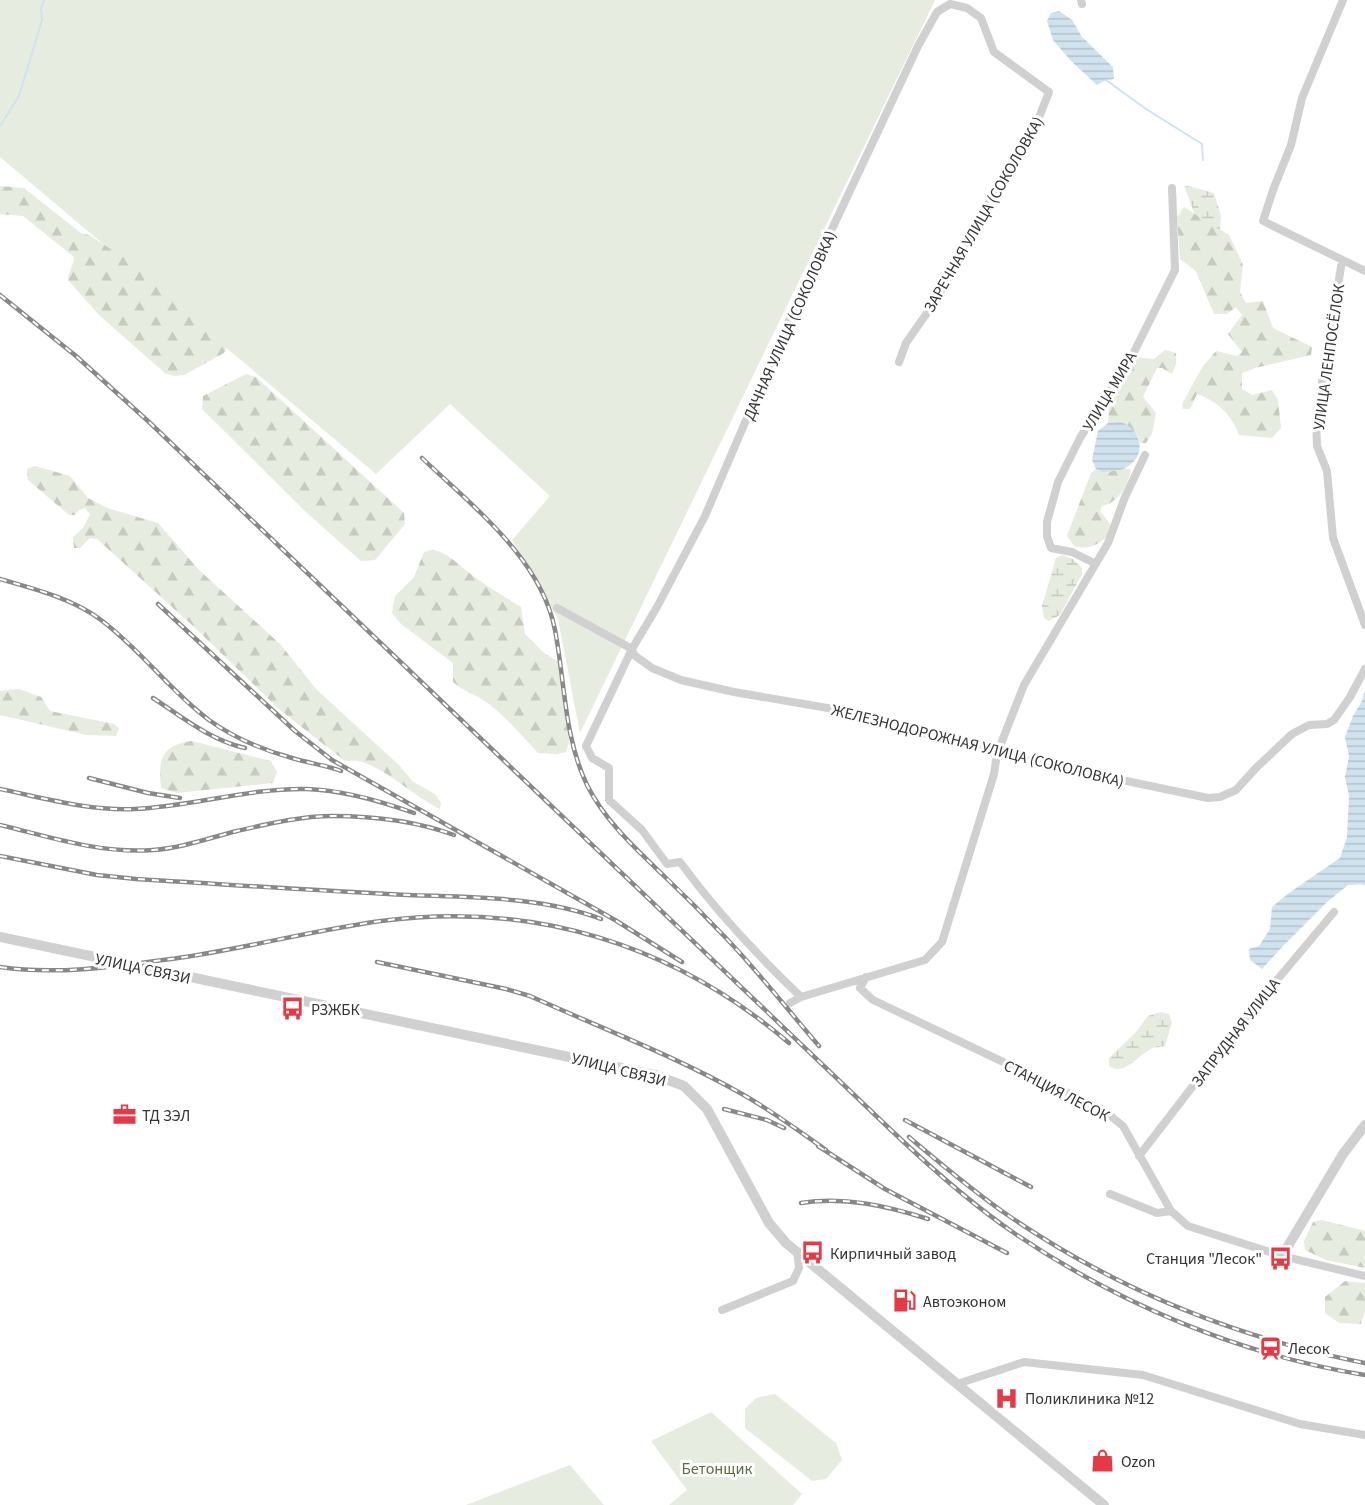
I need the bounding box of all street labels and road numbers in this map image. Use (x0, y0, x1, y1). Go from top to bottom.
street label: ЗАРЕЧНАЯ УЛИЦА (СОКОЛОВКА) (919, 113, 1049, 316)
street label: ДАЧНАЯ УЛИЦА (СОКОЛОВКА) (738, 227, 842, 424)
street label: УЛИЦА ЛЕНПОСЁЛОК (1308, 282, 1350, 432)
street label: УЛИЦА МИРА (1077, 347, 1142, 435)
street label: ЖЕЛЕЗНОДОРОЖНАЯ УЛИЦА (СОКОЛОВКА) (829, 699, 1126, 793)
street label: УЛИЦА СВЯЗИ (93, 948, 193, 990)
street label: ЗАПРУДНАЯ УЛИЦА (1186, 973, 1285, 1092)
street label: УЛИЦА СВЯЗИ (569, 1048, 669, 1092)
street label: СТАНЦИЯ ЛЕСОК (1000, 1055, 1114, 1127)

